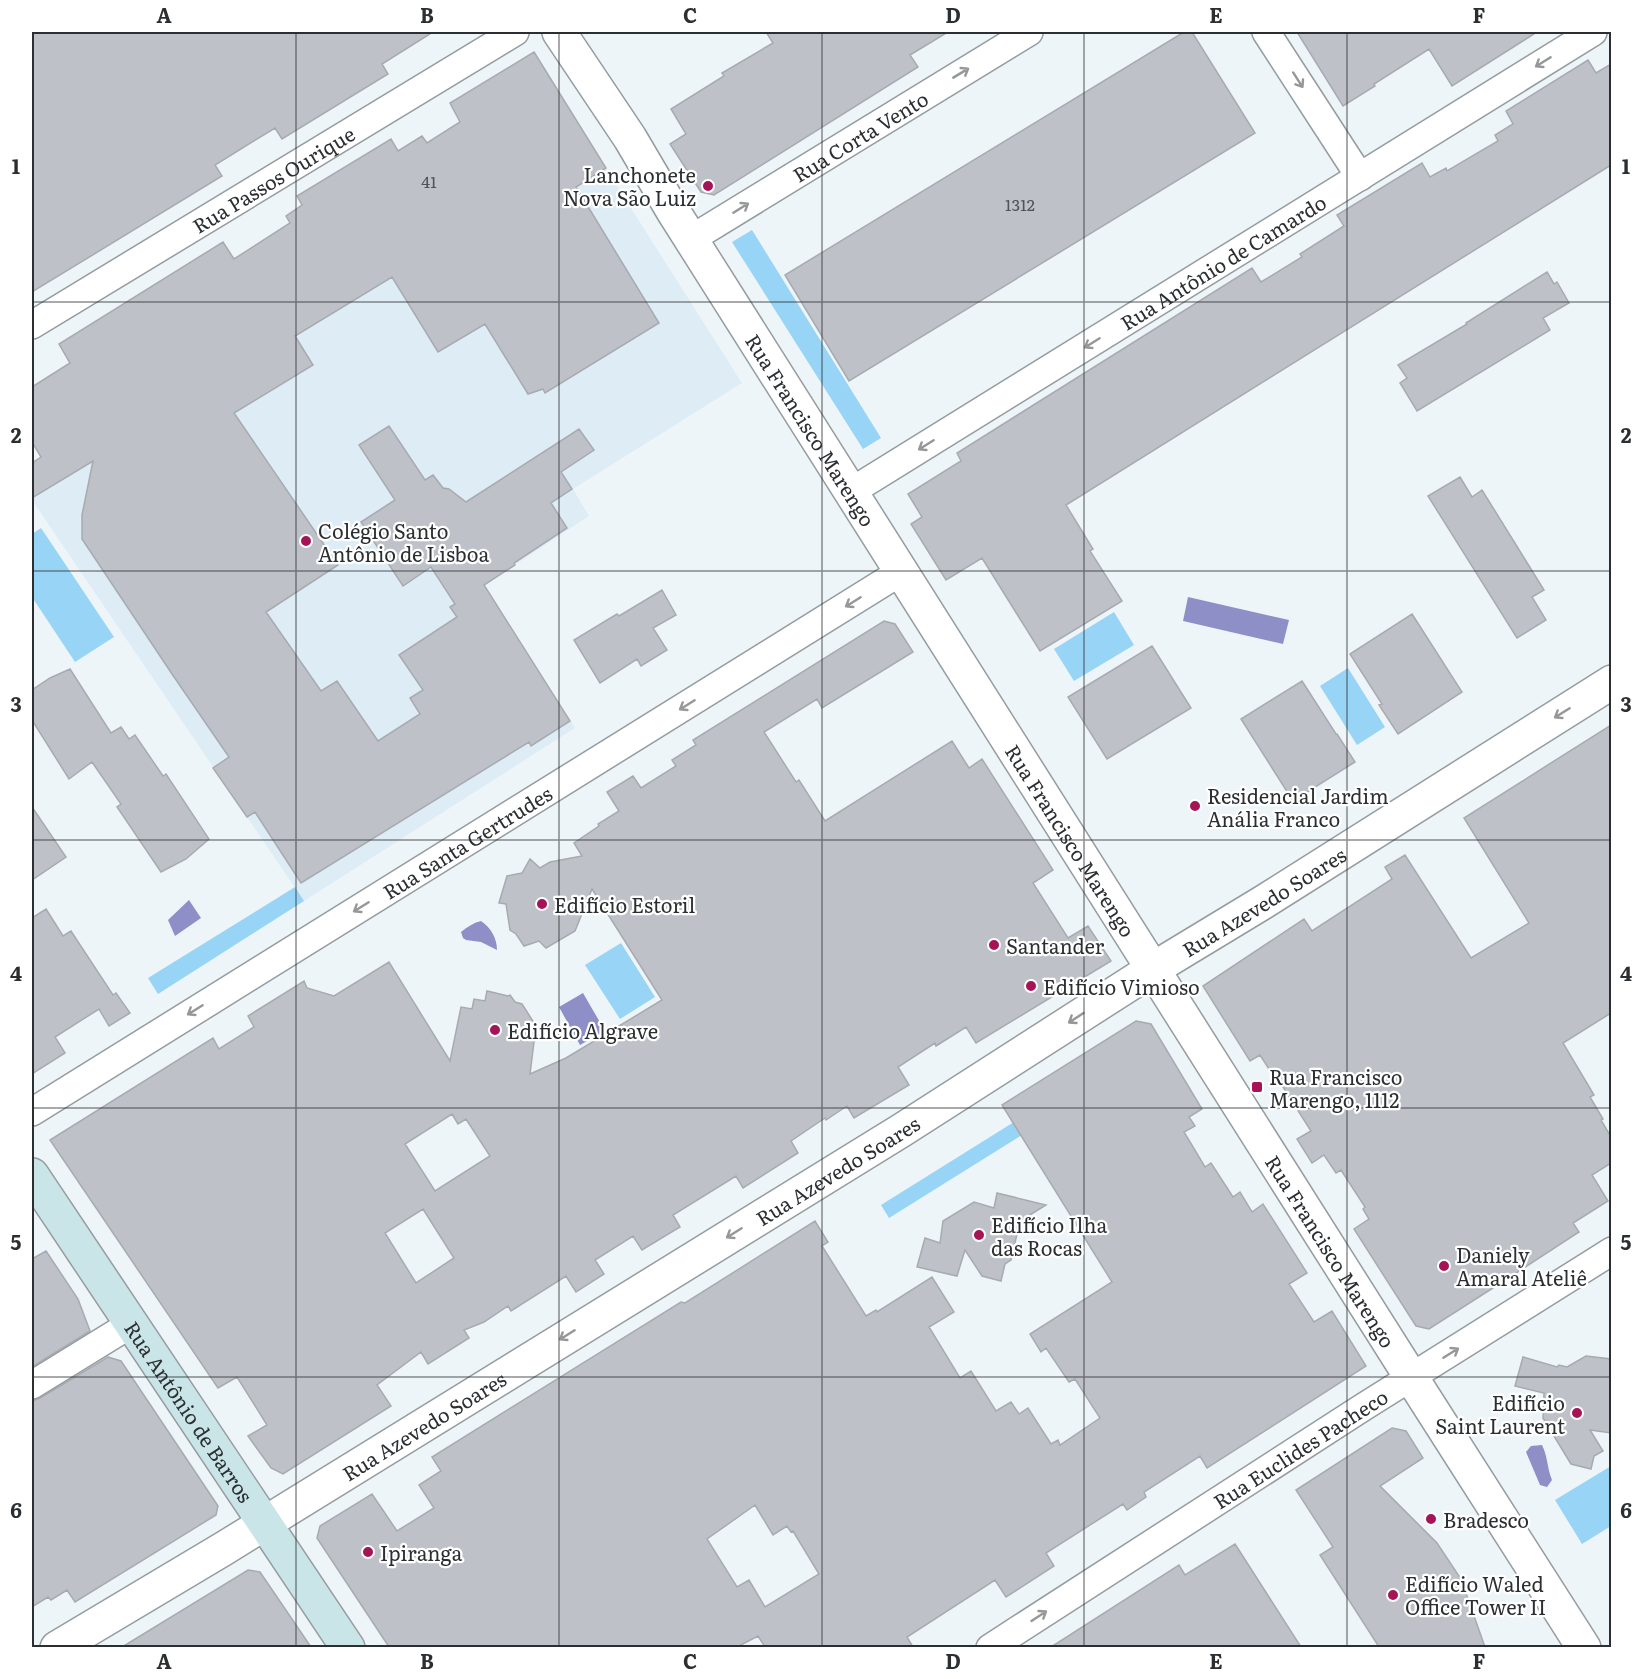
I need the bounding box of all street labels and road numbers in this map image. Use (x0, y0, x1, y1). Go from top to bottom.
street label: Rua Corta Vento (786, 83, 933, 189)
street label: Rua Passos Ourique (186, 118, 360, 240)
street label: Rua Antônio de Camardo (1114, 186, 1331, 337)
street label: Rua Francisco Marengo (739, 327, 884, 532)
street label: Rua Francisco Marengo (999, 738, 1144, 942)
street label: Rua Santa Gertrudes (376, 778, 557, 906)
street label: Rua Azevedo Soares (1176, 839, 1351, 963)
street label: Rua Azevedo Soares (749, 1108, 925, 1232)
street label: Rua Francisco Marengo (1259, 1149, 1403, 1353)
street label: Rua Antônio de Barros (118, 1314, 261, 1508)
street label: Rua Azevedo Soares (336, 1363, 511, 1487)
street label: Rua Euclides Pacheco (1207, 1381, 1393, 1515)

